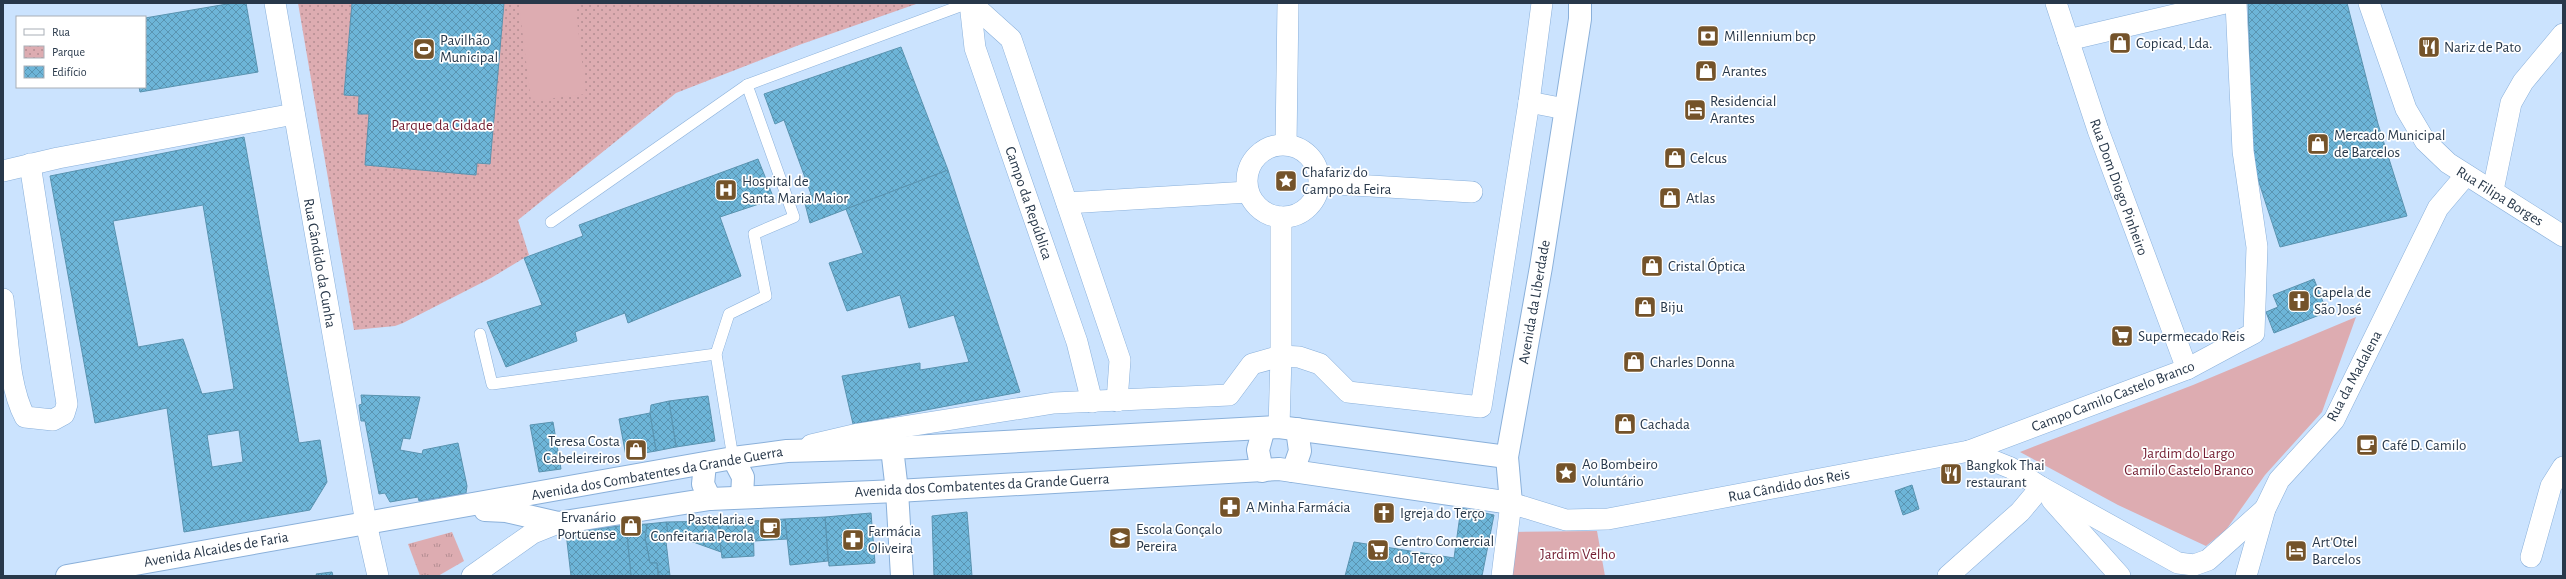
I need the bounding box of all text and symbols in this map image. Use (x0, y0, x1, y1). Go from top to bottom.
legend (16, 16, 146, 88)
bank icon: Millennium bcp (1695, 23, 1721, 49)
text: Rua (52, 26, 71, 38)
place label: Millennium bcp (1724, 29, 1816, 44)
shop icon: Copicad, Lda. (2107, 30, 2133, 56)
place label: Pavilhão Municipal (440, 33, 498, 65)
restaurant icon: Nariz de Pato (2416, 34, 2442, 60)
sports icon: Pavilhão Municipal (411, 36, 437, 62)
place label: Copicad, Lda. (2136, 36, 2213, 51)
place label: Nariz de Pato (2444, 40, 2521, 55)
text: Parque (52, 46, 85, 58)
shop icon: Arantes (1693, 58, 1719, 84)
place label: Arantes (1722, 64, 1767, 79)
text: Edifício (52, 66, 87, 78)
place label: Residencial Arantes (1710, 94, 1776, 126)
hotel icon: Residencial Arantes (1682, 97, 1708, 123)
street label: Rua Dom Diogo Pinheiro (2087, 117, 2150, 257)
park label: Parque da Cidade (391, 118, 493, 133)
place label: Mercado Municipal de Barcelos (2334, 128, 2446, 160)
shop icon: Mercado Municipal de Barcelos (2305, 131, 2331, 157)
street label: Campo da República (1002, 145, 1055, 262)
shop icon: Celcus (1662, 145, 1688, 171)
place label: Celcus (1690, 151, 1727, 166)
street label: Rua Filipa Borges (2454, 164, 2546, 229)
place label: Chafariz do Campo da Feira (1302, 165, 1391, 197)
place icon: Chafariz do Campo da Feira (1273, 168, 1299, 194)
place label: Hospital de Santa Maria Maior (742, 174, 848, 206)
hospital icon: Hospital de Santa Maria Maior (713, 177, 739, 203)
shop icon: Atlas (1657, 185, 1683, 211)
place label: Atlas (1686, 191, 1715, 206)
street label: Rua Cândido da Cunha (301, 197, 338, 329)
street label: Avenida da Liberdade (1516, 239, 1553, 365)
shop icon: Cristal Óptica (1639, 253, 1665, 279)
place label: Cristal Óptica (1668, 257, 1746, 274)
place label: Capela de São José (2314, 285, 2371, 317)
church icon: Capela de São José (2286, 288, 2312, 314)
shop icon: Biju (1632, 294, 1658, 320)
place label: Biju (1660, 300, 1684, 315)
supermarket icon: Supermecado Reis (2109, 323, 2135, 349)
street label: Rua da Madalena (2324, 328, 2385, 424)
place label: Supermecado Reis (2138, 329, 2245, 344)
shop icon: Charles Donna (1621, 349, 1647, 375)
place label: Charles Donna (1650, 355, 1735, 370)
street label: Campo Camilo Castelo Branco (2030, 358, 2197, 435)
shop icon: Cachada (1612, 411, 1638, 437)
place label: Cachada (1640, 417, 1690, 432)
cafe icon: Café D. Camilo (2354, 432, 2380, 458)
place label: Teresa Costa Cabeleireiros (543, 434, 620, 466)
shop icon: Teresa Costa Cabeleireiros (623, 437, 649, 463)
place label: Café D. Camilo (2382, 438, 2466, 453)
street label: Avenida dos Combatentes da Grande Guerra (530, 444, 784, 503)
park label: Jardim do Largo Camilo Castelo Branco (2124, 446, 2254, 478)
place label: Ao Bombeiro Voluntário (1582, 457, 1658, 489)
place label: Bangkok Thai restaurant (1966, 458, 2045, 490)
place icon: Ao Bombeiro Voluntário (1553, 460, 1579, 486)
restaurant icon: Bangkok Thai restaurant (1938, 461, 1964, 487)
street label: Rua Cândido dos Reis (1727, 466, 1851, 505)
street label: Avenida dos Combatentes da Grande Guerra (854, 471, 1110, 500)
pharmacy icon: A Minha Farmácia (1217, 494, 1243, 520)
place label: A Minha Farmácia (1246, 500, 1351, 515)
church icon: Igreja do Terço (1371, 500, 1397, 526)
place label: Igreja do Terço (1400, 506, 1485, 521)
place label: Ervanário Portuense (557, 510, 616, 542)
place label: Pastelaria e Confeitaria Perola (651, 512, 754, 544)
shop icon: Ervanário Portuense (618, 513, 644, 539)
cafe icon: Pastelaria e Confeitaria Perola (757, 515, 783, 541)
place label: Escola Gonçalo Pereira (1136, 522, 1222, 554)
place label: Farmácia Oliveira (868, 524, 921, 556)
school or university icon: Escola Gonçalo Pereira (1107, 525, 1133, 551)
pharmacy icon: Farmácia Oliveira (840, 527, 866, 553)
street label: Avenida Alcaides de Faria (143, 529, 290, 570)
place label: Centro Comercial do Terço (1394, 534, 1494, 566)
place label: Art'Otel Barcelos (2312, 535, 2361, 567)
supermarket icon: Centro Comercial do Terço (1365, 537, 1391, 563)
hotel icon: Art'Otel Barcelos (2283, 538, 2309, 564)
park label: Jardim Velho (1540, 547, 1616, 562)

